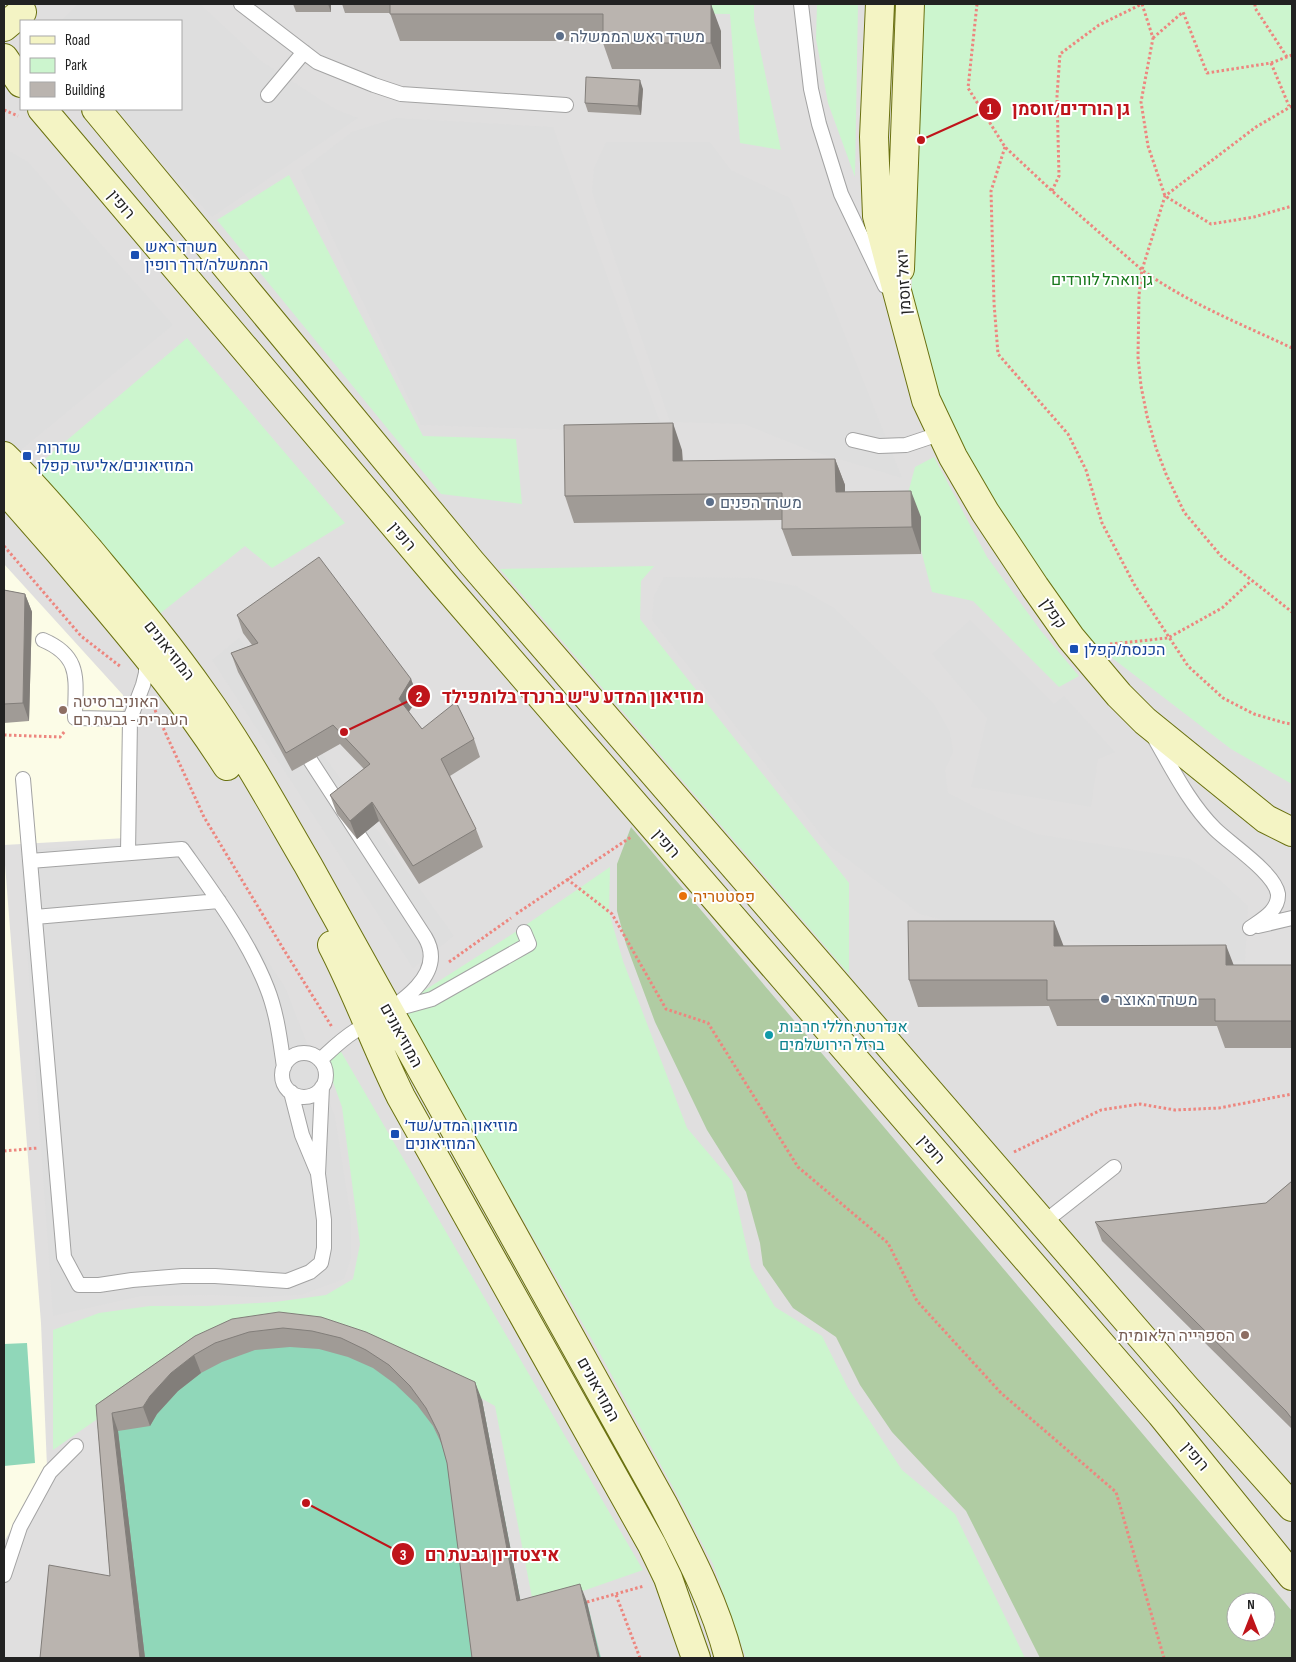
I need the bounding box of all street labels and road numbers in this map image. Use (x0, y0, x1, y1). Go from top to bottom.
street label: רופין (103, 187, 138, 223)
street label: יואל זוסמן (893, 249, 916, 315)
street label: רופין (384, 519, 419, 555)
street label: קפלן (1036, 595, 1070, 633)
street label: המוזיאונים (140, 617, 198, 685)
street label: רופין (648, 826, 684, 862)
street label: המוזיאונים (375, 1000, 426, 1071)
street label: רופין (913, 1132, 949, 1168)
street label: המוזיאונים (572, 1354, 623, 1425)
street label: רופין (1177, 1439, 1212, 1475)

